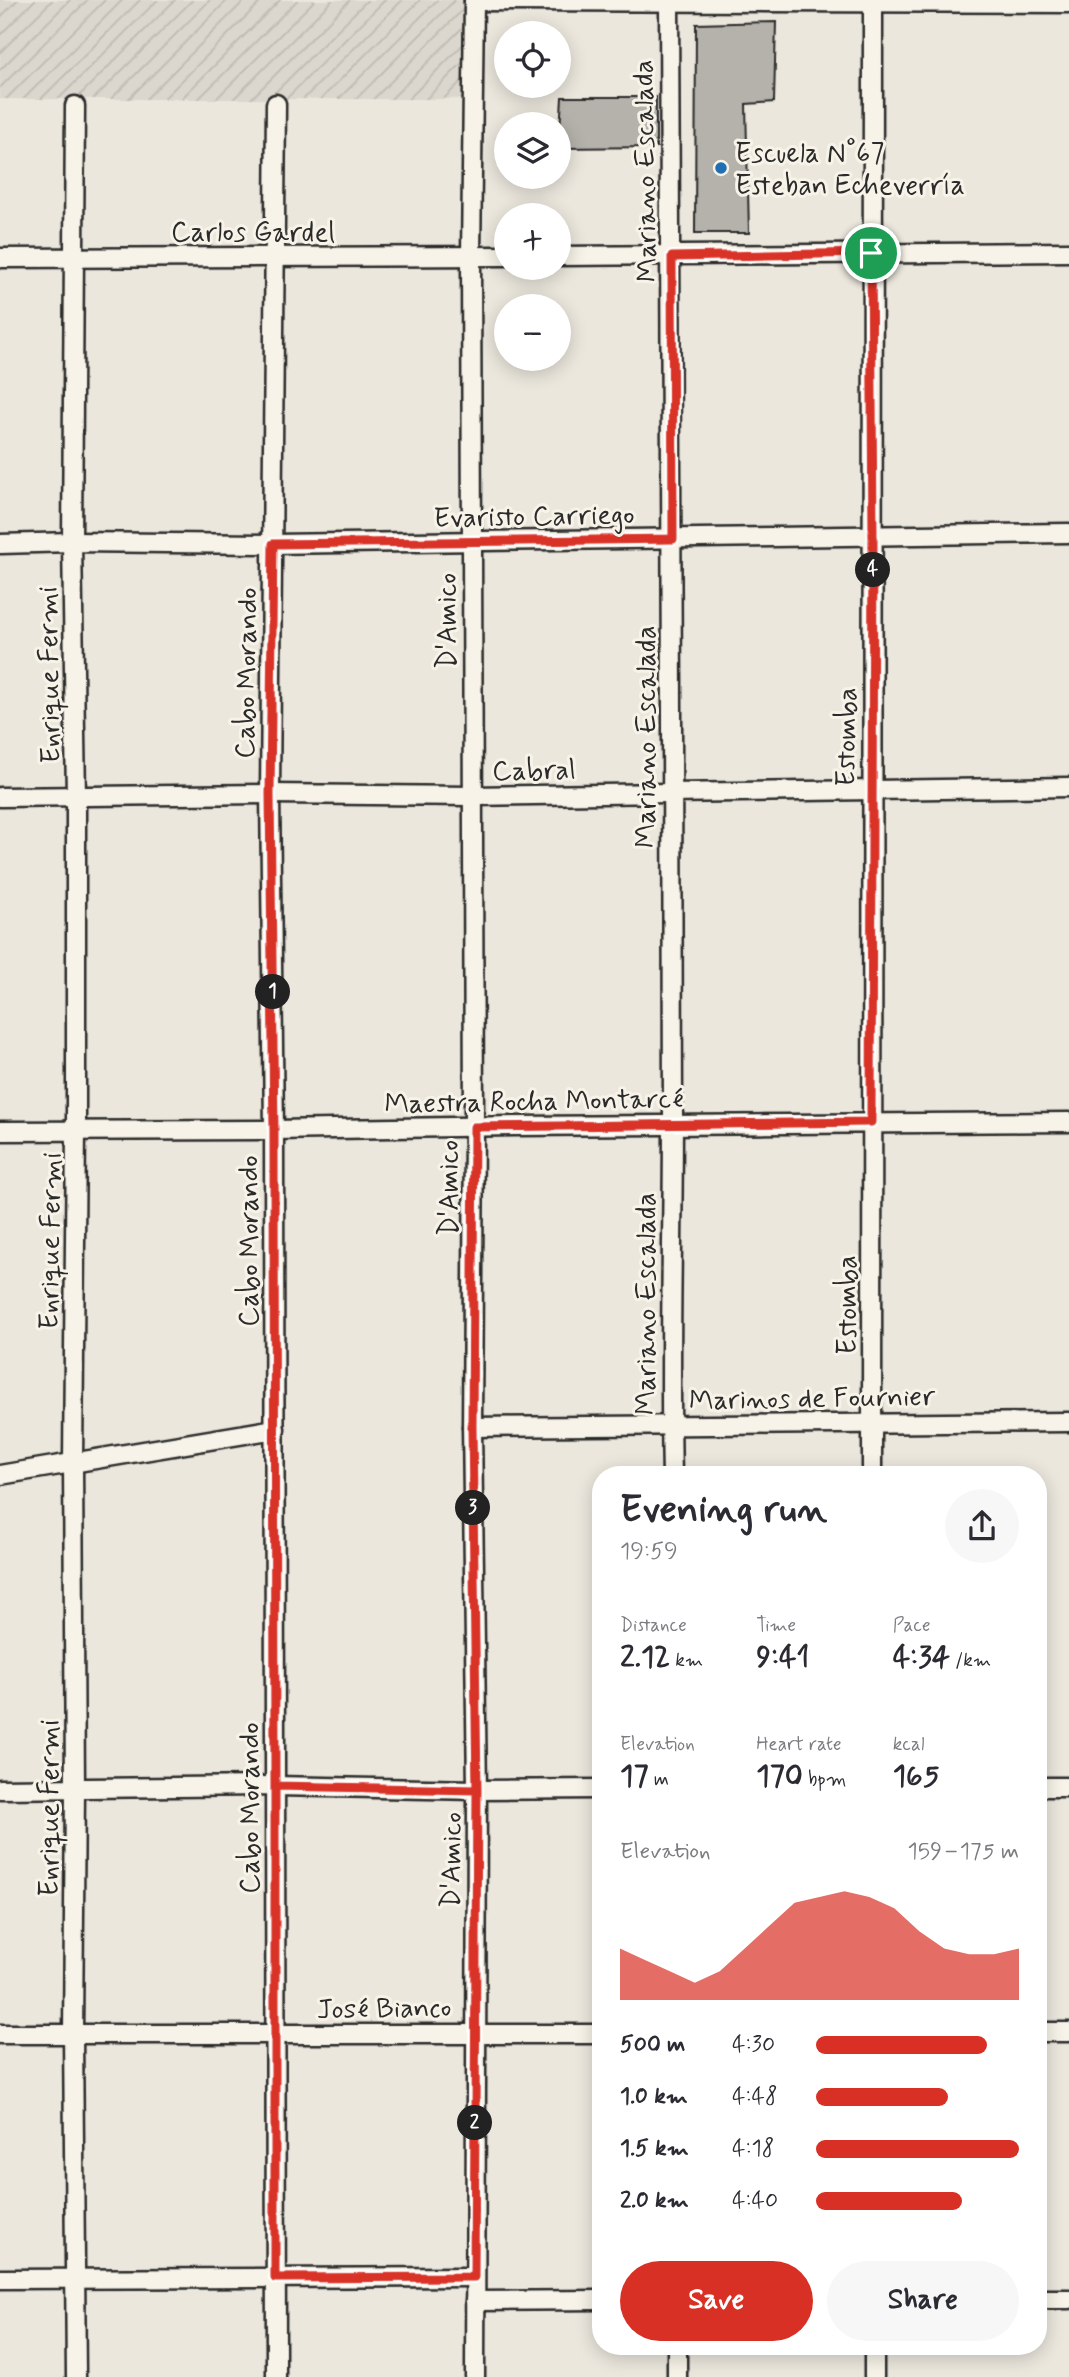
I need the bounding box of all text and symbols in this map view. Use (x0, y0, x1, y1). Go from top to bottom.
map controls (494, 21, 571, 371)
button: locate (494, 21, 571, 98)
street label: Mariano Escalada (626, 59, 667, 283)
button: layers (494, 112, 571, 189)
place label: Escuela N°67 Esteban Echeverría (735, 136, 965, 205)
marker: Escuela N°67 Esteban Echeverría (713, 160, 729, 176)
button: + (494, 203, 571, 280)
street label: Carlos Gardel (171, 215, 335, 252)
pin (841, 223, 901, 283)
icon: arrive (852, 234, 890, 272)
button: − (494, 294, 571, 371)
street label: Evaristo Carriego (433, 497, 635, 538)
pin: 4 (856, 552, 890, 588)
text: 4 (867, 557, 878, 582)
street label: D'Amico (430, 573, 467, 669)
street label: Enrique Fermi (30, 586, 71, 764)
street label: Cabo Morando (228, 587, 267, 759)
street label: Mariano Escalada (629, 626, 666, 848)
street label: Estomba (828, 687, 867, 787)
street label: Cabral (492, 752, 576, 791)
pin: 1 (256, 974, 290, 1010)
text: 1 (268, 979, 277, 1004)
street label: Maestra Rocha Montarcé (384, 1081, 684, 1124)
street label: D'Amico (432, 1140, 469, 1236)
street label: Enrique Fermi (31, 1152, 72, 1330)
street label: Cabo Morando (232, 1155, 269, 1327)
street label: Mariano Escalada (629, 1193, 666, 1415)
street label: Estomba (830, 1255, 867, 1355)
street label: Marinos de Fournier (689, 1379, 936, 1420)
text: Evening run (620, 1486, 827, 1535)
button: share (945, 1489, 1019, 1563)
pin: 3 (456, 1490, 490, 1526)
text: 3 (468, 1495, 477, 1520)
text: 19:59 (620, 1537, 678, 1567)
text: Distance (620, 1613, 687, 1638)
text: Time (756, 1613, 796, 1638)
text: Pace (893, 1613, 930, 1638)
text: 2.12 (620, 1638, 670, 1677)
text: 9:41 (756, 1638, 809, 1677)
text: 4:34 (893, 1638, 950, 1677)
text: km (670, 1648, 703, 1673)
text: /km (950, 1648, 991, 1673)
street label: Enrique Fermi (32, 1719, 69, 1897)
street label: Cabo Morando (233, 1722, 270, 1894)
text: Elevation (620, 1732, 695, 1757)
text: Heart rate (756, 1732, 842, 1757)
text: kcal (893, 1732, 925, 1757)
text: 17 (620, 1757, 649, 1796)
text: 170 (756, 1757, 803, 1796)
text: 165 (893, 1757, 939, 1796)
text: m (649, 1767, 669, 1792)
text: bpm (803, 1767, 846, 1792)
street label: D'Amico (433, 1812, 472, 1908)
text: Elevation (620, 1837, 711, 1867)
text: 159–175 m (907, 1837, 1019, 1867)
street label: José Bianco (316, 1990, 452, 2029)
text: 500 m (620, 2030, 685, 2060)
text: 4:30 (732, 2030, 775, 2060)
text: 1.0 km (620, 2082, 688, 2112)
text: 4:48 (732, 2082, 778, 2112)
pin: 2 (458, 2106, 492, 2140)
text: 2 (470, 2110, 479, 2135)
text: 1.5 km (620, 2134, 689, 2164)
text: 4:18 (732, 2134, 774, 2164)
text: 2.0 km (620, 2186, 689, 2216)
text: 4:40 (732, 2186, 778, 2216)
button: Save (620, 2261, 813, 2341)
button: Share (827, 2261, 1019, 2341)

